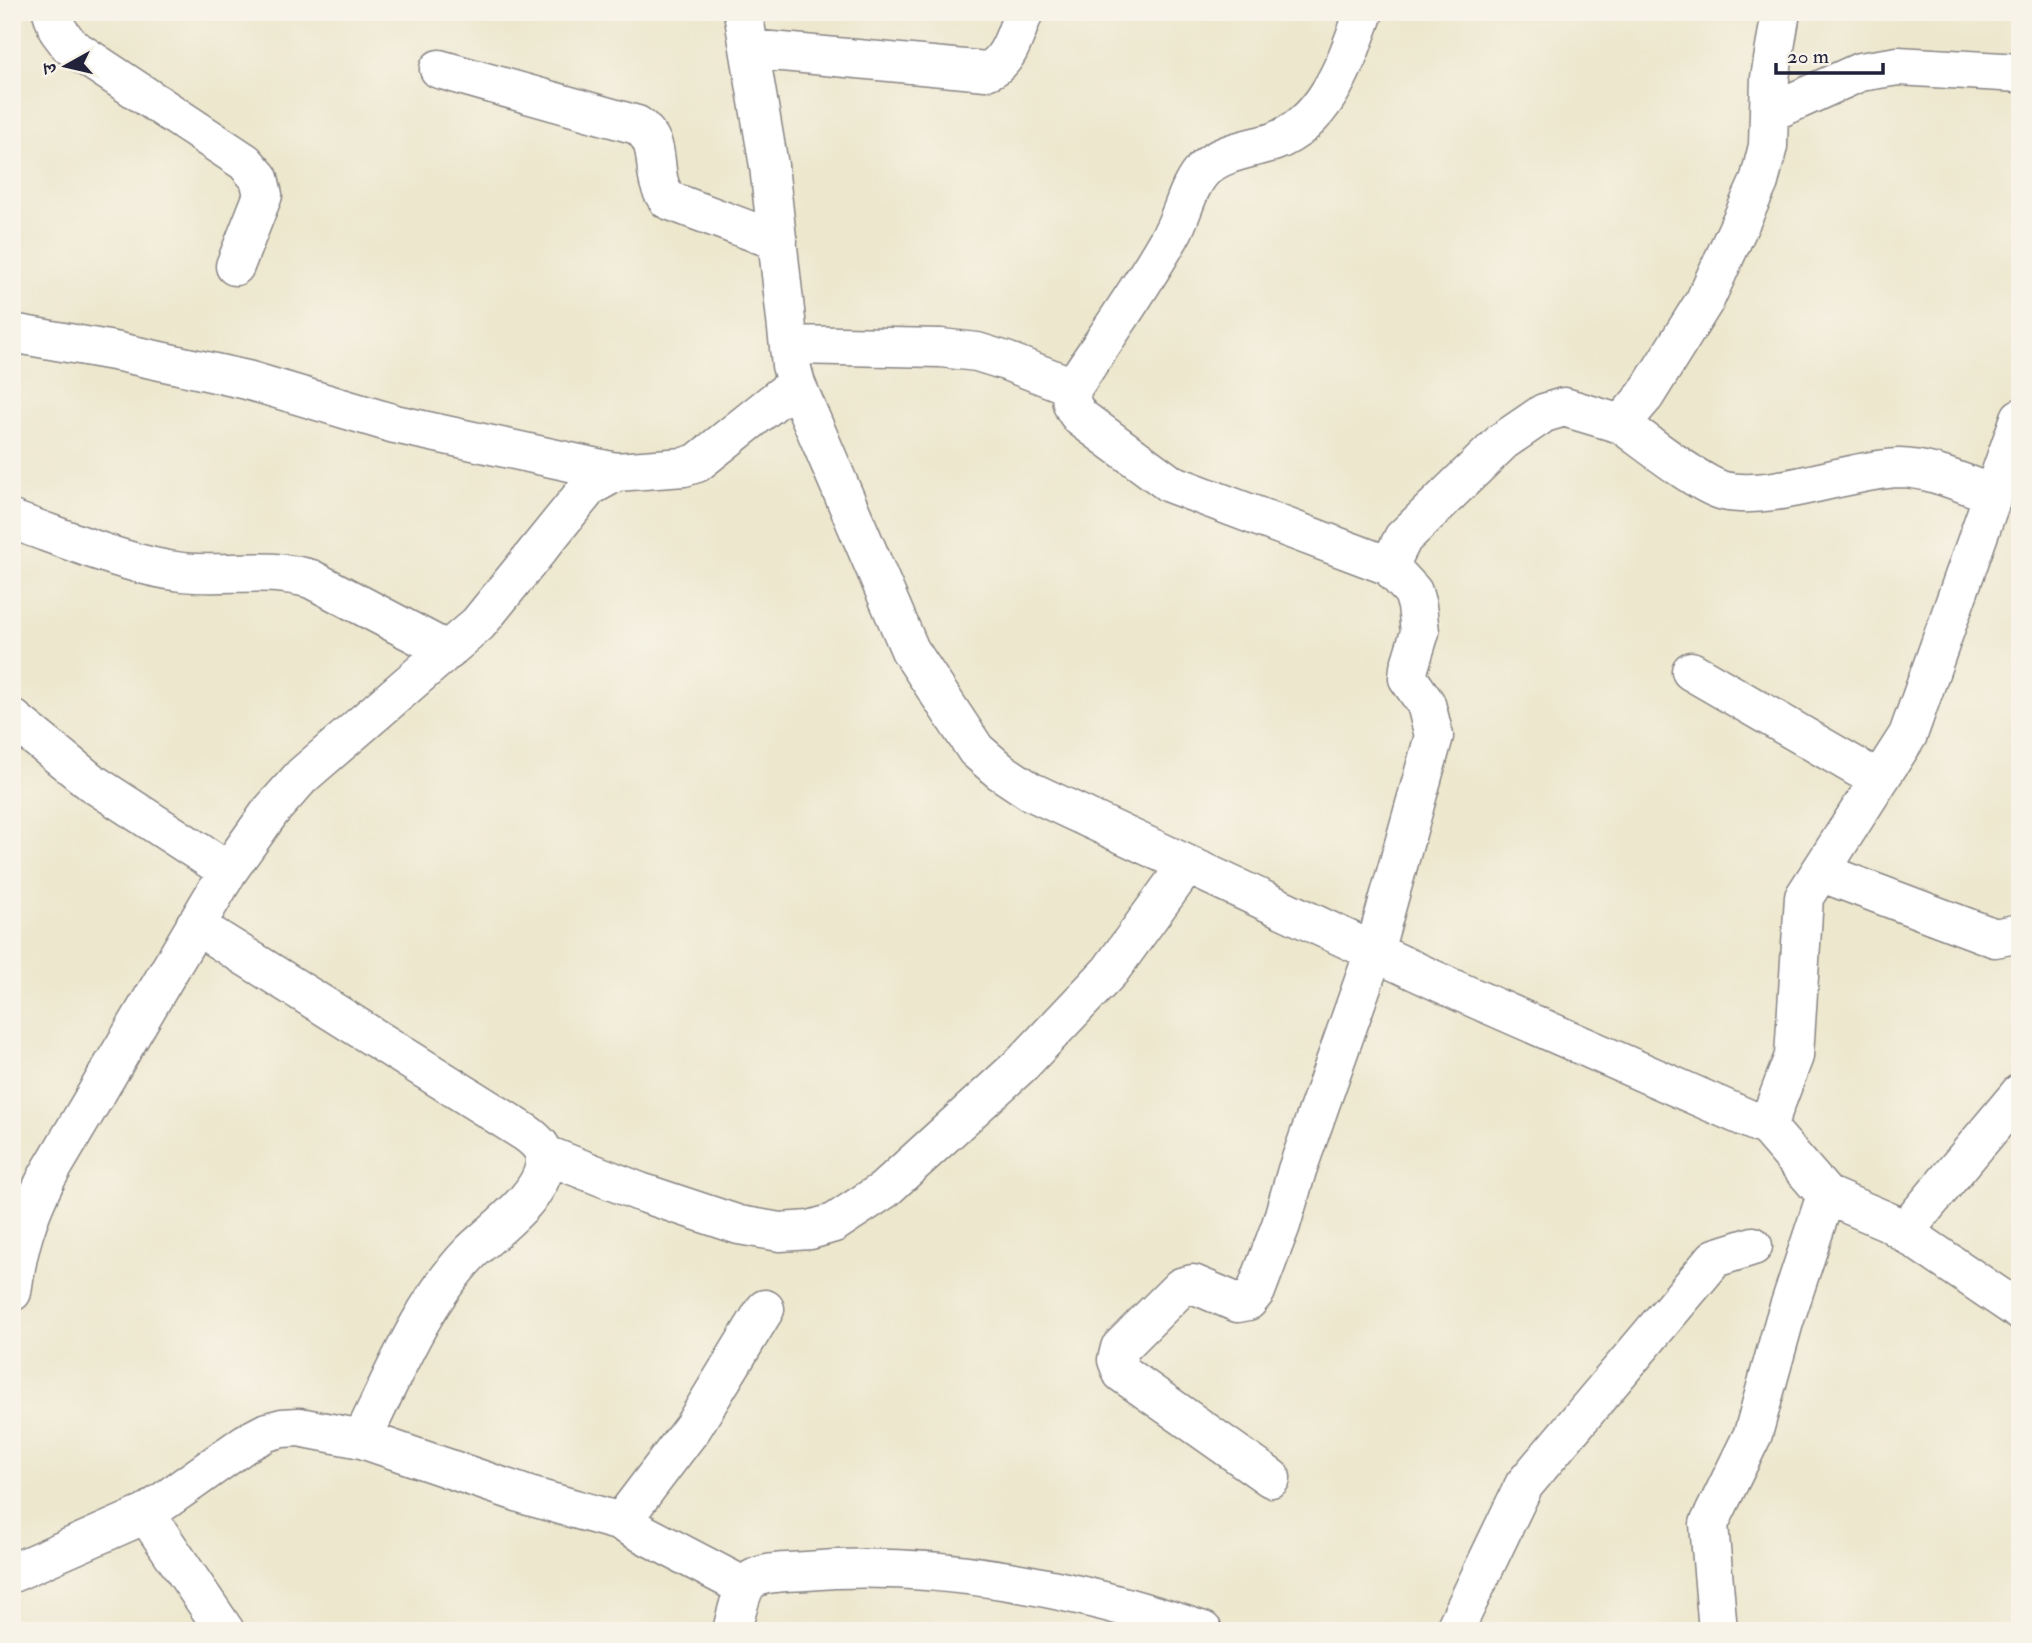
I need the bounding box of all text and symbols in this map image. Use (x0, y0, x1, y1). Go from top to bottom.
north arrow (32, 32, 102, 102)
scale bar (1776, 32, 1883, 76)
text: 20 m (1787, 43, 1829, 70)
text: उ (37, 60, 63, 77)

